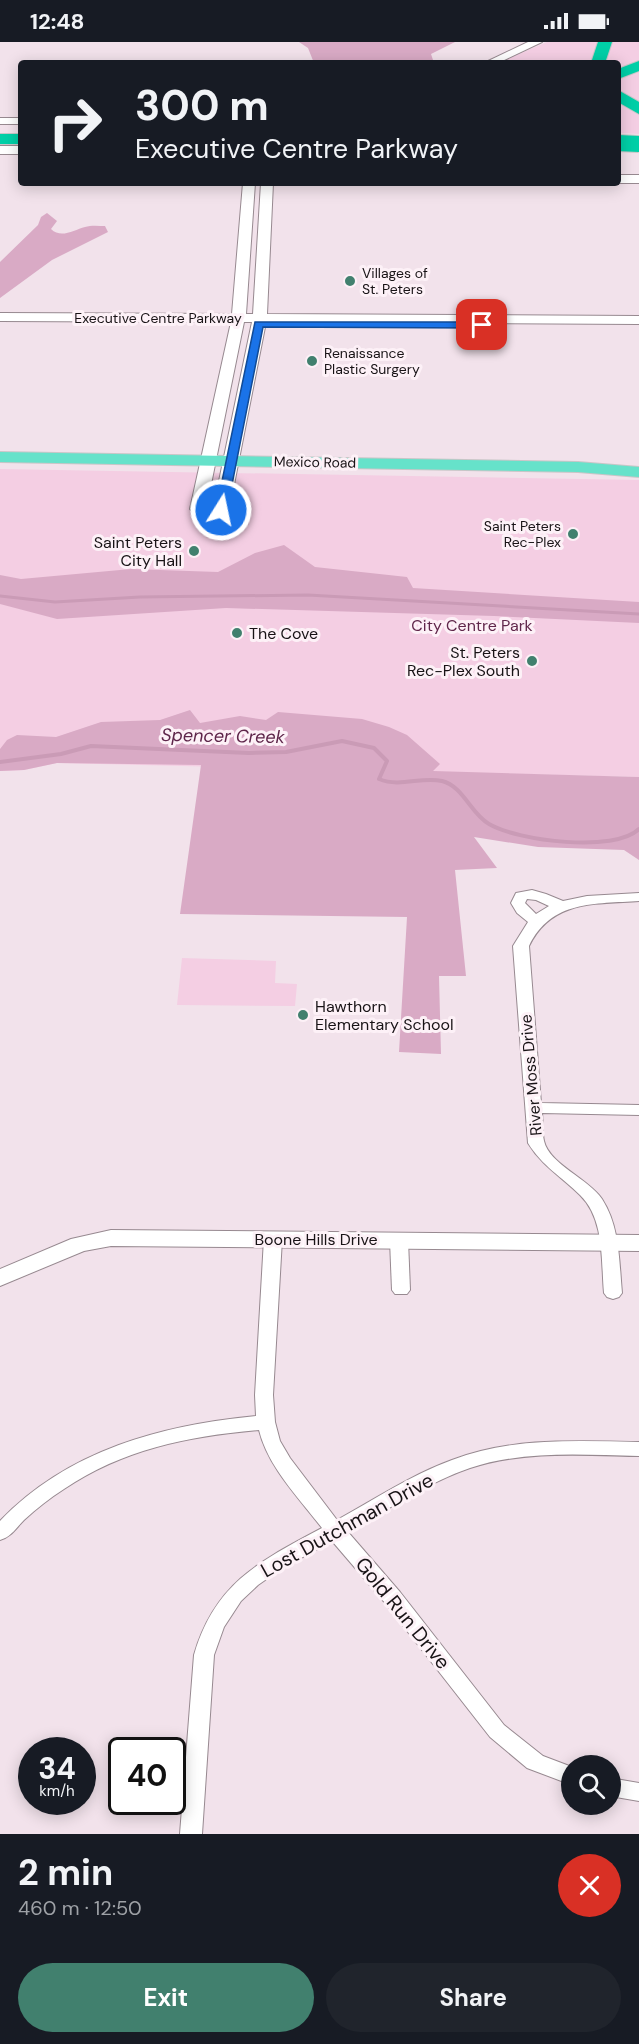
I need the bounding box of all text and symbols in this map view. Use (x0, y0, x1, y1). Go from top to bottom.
text: 12:48 (30, 7, 85, 36)
text: 300 m (135, 78, 269, 133)
icon: right (36, 84, 114, 162)
text: Executive Centre Parkway (135, 131, 458, 166)
place label: Villages of St. Peters (362, 264, 428, 298)
marker: Villages of St. Peters (343, 274, 357, 288)
pin (456, 299, 507, 350)
icon: arrive (465, 308, 498, 341)
street label: Executive Centre Parkway (74, 309, 242, 327)
place label: Renaissance Plastic Surgery (324, 344, 420, 378)
marker: Renaissance Plastic Surgery (305, 354, 319, 368)
street label: Mexico Road (274, 452, 356, 472)
position arrow (189, 478, 253, 542)
place label: Saint Peters Rec-Plex (484, 517, 561, 551)
marker: Saint Peters Rec-Plex (566, 527, 580, 541)
place label: Saint Peters City Hall (94, 532, 182, 571)
marker: Saint Peters City Hall (187, 544, 201, 558)
park label: City Centre Park (411, 615, 533, 636)
place label: The Cove (249, 623, 318, 644)
marker: The Cove (230, 626, 244, 640)
place label: St. Peters Rec-Plex South (407, 642, 520, 681)
marker: St. Peters Rec-Plex South (525, 654, 539, 668)
water label: Spencer Creek (161, 723, 286, 749)
place label: Hawthorn Elementary School (315, 996, 453, 1035)
marker: Hawthorn Elementary School (296, 1008, 310, 1022)
street label: River Moss Drive (515, 1013, 547, 1137)
street label: Boone Hills Drive (254, 1229, 378, 1250)
street label: Lost Dutchman Drive (256, 1467, 438, 1583)
street label: Gold Run Drive (350, 1552, 456, 1674)
speed limit sign: 40 (108, 1737, 186, 1815)
text: 34 (38, 1749, 76, 1788)
map controls (561, 1755, 621, 1815)
button: search (561, 1755, 621, 1815)
text: km/h (39, 1781, 75, 1801)
text: 2 min (18, 1849, 113, 1896)
button: close (558, 1854, 621, 1917)
text: 460 m · 12:50 (18, 1895, 142, 1921)
button: Exit (18, 1963, 314, 2032)
button: Share (326, 1963, 621, 2032)

